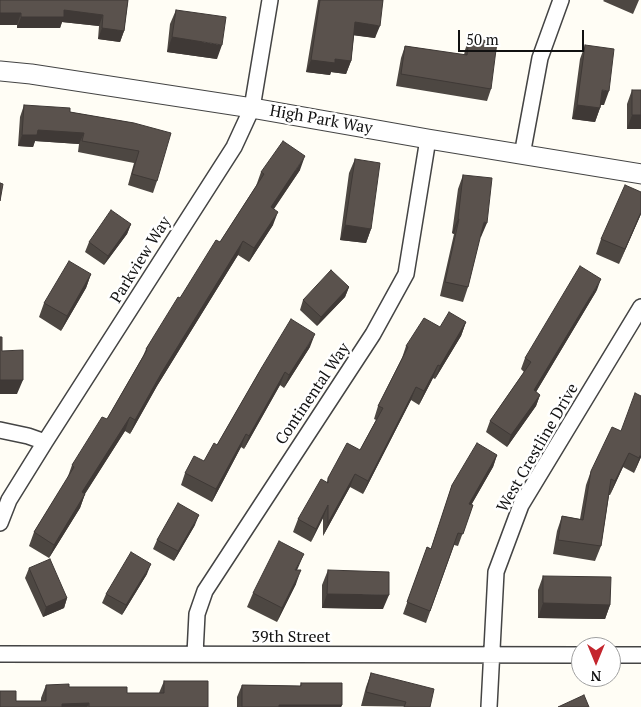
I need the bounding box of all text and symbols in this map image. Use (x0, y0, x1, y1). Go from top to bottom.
scale bar (461, 20, 587, 52)
text: 50 m (466, 29, 499, 49)
street label: High Park Way (268, 102, 374, 138)
street label: Parkview Way (107, 213, 175, 307)
street label: Continental Way (272, 339, 354, 449)
street label: West Crestline Drive (493, 380, 583, 516)
street label: 39th Street (252, 627, 330, 647)
north arrow (571, 637, 621, 687)
text: N (591, 667, 601, 686)

